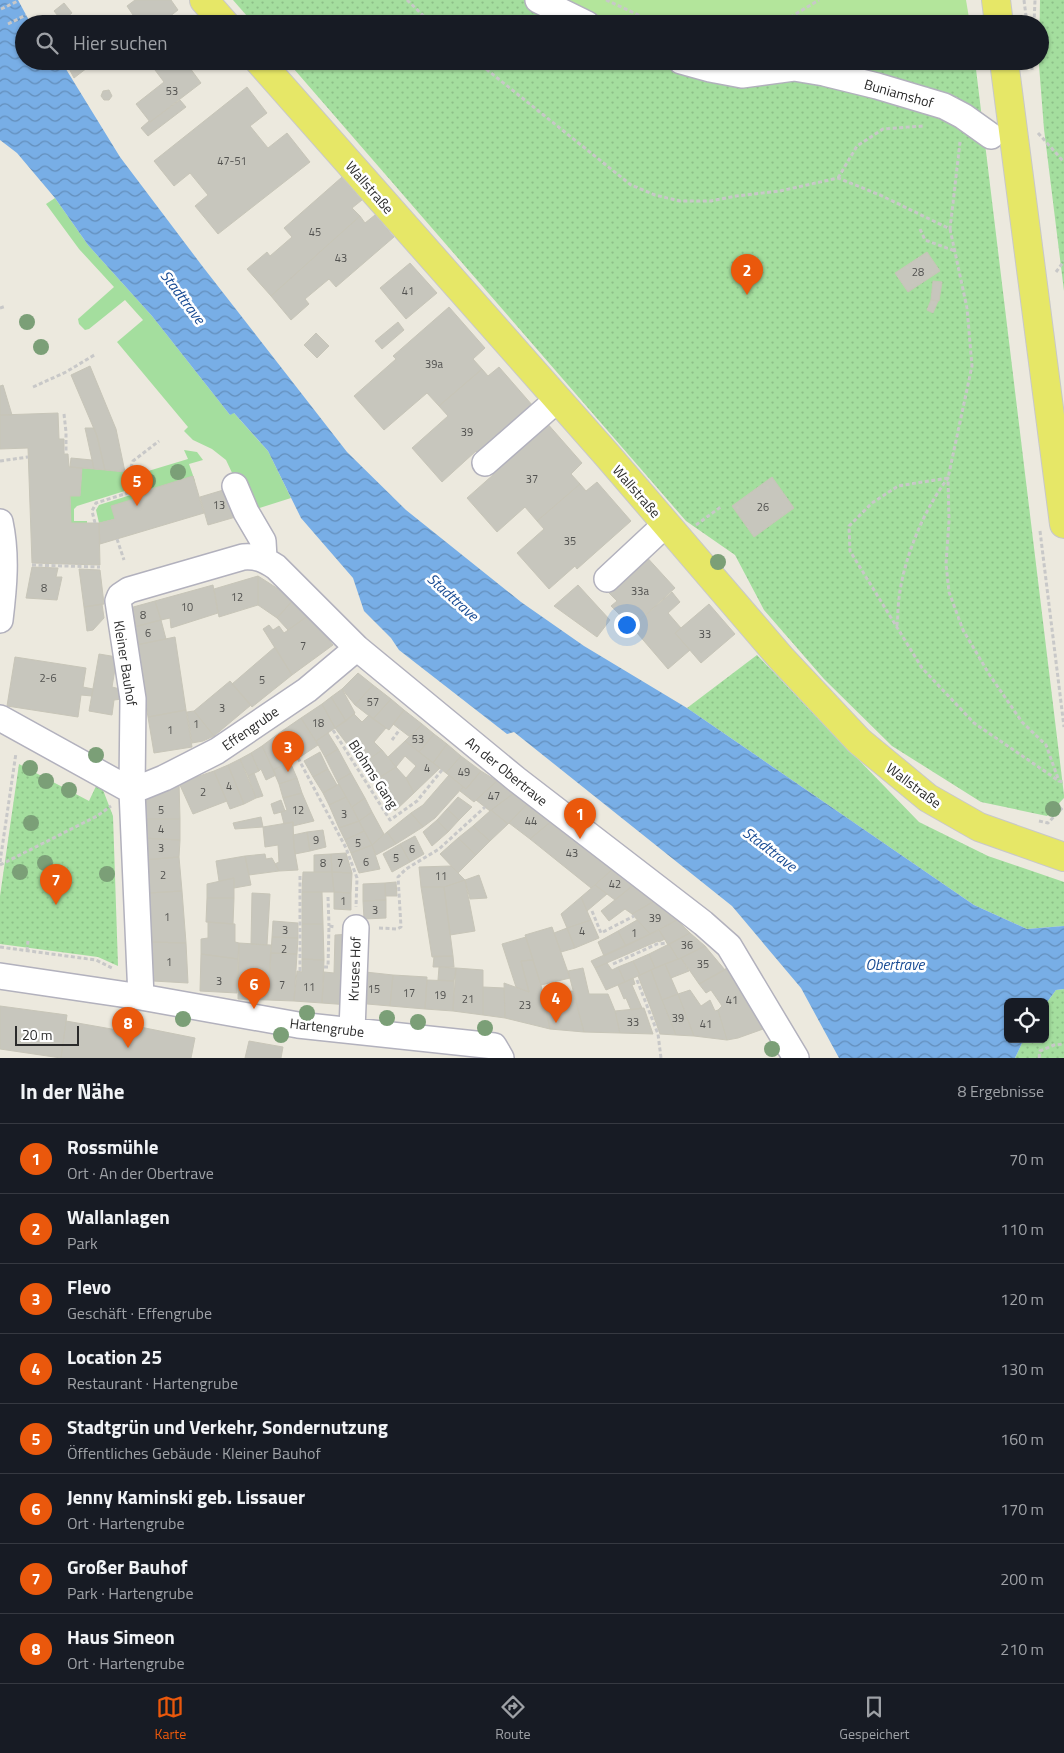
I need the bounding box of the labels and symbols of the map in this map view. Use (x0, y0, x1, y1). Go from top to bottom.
street label: Buniamshof (862, 73, 937, 113)
house number: 53 (166, 83, 178, 99)
house number: 47-51 (217, 153, 247, 169)
street label: Wallstraße (341, 156, 399, 218)
house number: 45 (309, 224, 321, 240)
house number: 43 (335, 250, 347, 266)
pin: 2 (731, 254, 763, 295)
house number: 28 (912, 264, 924, 280)
water label: Stadttrave (155, 265, 212, 330)
house number: 41 (402, 283, 414, 299)
house number: 39a (425, 356, 443, 372)
house number: 39 (461, 424, 473, 440)
street label: Wallstraße (608, 460, 666, 522)
pin: 5 (121, 465, 153, 506)
house number: 37 (526, 471, 538, 487)
house number: 13 (213, 497, 225, 513)
house number: 26 (757, 499, 769, 515)
house number: 35 (564, 533, 576, 549)
water label: Stadttrave (422, 568, 485, 627)
house number: 8 (41, 580, 47, 596)
house number: 33a (631, 583, 649, 599)
house number: 12 (231, 589, 243, 605)
house number: 10 (181, 599, 193, 615)
house number: 8 (140, 607, 146, 623)
your location (614, 612, 640, 638)
street label: Kleiner Bauhof (109, 619, 143, 708)
house number: 6 (145, 625, 151, 641)
house number: 33 (699, 626, 711, 642)
house number: 7 (300, 638, 306, 654)
house number: 2-6 (39, 670, 57, 686)
house number: 5 (259, 672, 265, 688)
house number: 57 (367, 694, 379, 710)
house number: 3 (219, 700, 225, 716)
street label: Effengrube (217, 701, 283, 755)
house number: 18 (312, 715, 324, 731)
house number: 1 (193, 716, 199, 732)
house number: 1 (167, 722, 173, 738)
pin: 3 (272, 731, 304, 772)
house number: 53 (412, 731, 424, 747)
street label: An der Obertrave (461, 731, 553, 811)
street label: Blohms Gang (344, 735, 404, 813)
street label: Wallstraße (882, 757, 946, 813)
house number: 4 (424, 760, 430, 776)
house number: 49 (458, 764, 470, 780)
house number: 4 (226, 778, 232, 794)
house number: 2 (200, 784, 206, 800)
house number: 47 (488, 788, 500, 804)
pin: 1 (564, 798, 596, 839)
house number: 5 (158, 802, 164, 818)
house number: 12 (292, 802, 304, 818)
house number: 3 (341, 806, 347, 822)
house number: 44 (525, 813, 537, 829)
house number: 4 (158, 821, 164, 837)
water label: Stadttrave (738, 821, 803, 878)
house number: 9 (313, 832, 319, 848)
house number: 5 (355, 835, 361, 851)
house number: 3 (158, 840, 164, 856)
house number: 6 (409, 841, 415, 857)
house number: 43 (566, 845, 578, 861)
house number: 5 (393, 850, 399, 866)
house number: 6 (363, 854, 369, 870)
house number: 8 (320, 855, 326, 871)
house number: 7 (337, 855, 343, 871)
pin: 7 (40, 864, 72, 905)
house number: 2 (160, 867, 166, 883)
house number: 11 (435, 868, 447, 884)
house number: 42 (609, 876, 621, 892)
house number: 1 (340, 893, 346, 909)
house number: 3 (372, 902, 378, 918)
house number: 1 (164, 909, 170, 925)
house number: 39 (649, 910, 661, 926)
house number: 3 (282, 922, 288, 938)
house number: 4 (579, 923, 585, 939)
house number: 1 (631, 925, 637, 941)
street label: Kruses Hof (342, 936, 366, 1002)
house number: 36 (681, 937, 693, 953)
house number: 2 (281, 941, 287, 957)
water label: Obertrave (866, 953, 926, 976)
house number: 1 (166, 954, 172, 970)
house number: 35 (697, 956, 709, 972)
pin: 6 (238, 968, 270, 1009)
house number: 3 (216, 973, 222, 989)
house number: 7 (279, 977, 285, 993)
house number: 11 (303, 979, 315, 995)
house number: 15 (368, 981, 380, 997)
pin: 4 (540, 982, 572, 1023)
house number: 17 (403, 985, 415, 1001)
house number: 19 (434, 987, 446, 1003)
house number: 21 (462, 991, 474, 1007)
house number: 41 (726, 992, 738, 1008)
house number: 23 (519, 997, 531, 1013)
pin: 8 (112, 1007, 144, 1048)
house number: 39 (672, 1010, 684, 1026)
street label: Hartengrube (289, 1012, 365, 1042)
house number: 33 (627, 1014, 639, 1030)
house number: 41 (700, 1016, 712, 1032)
scale bar (15, 1023, 79, 1046)

